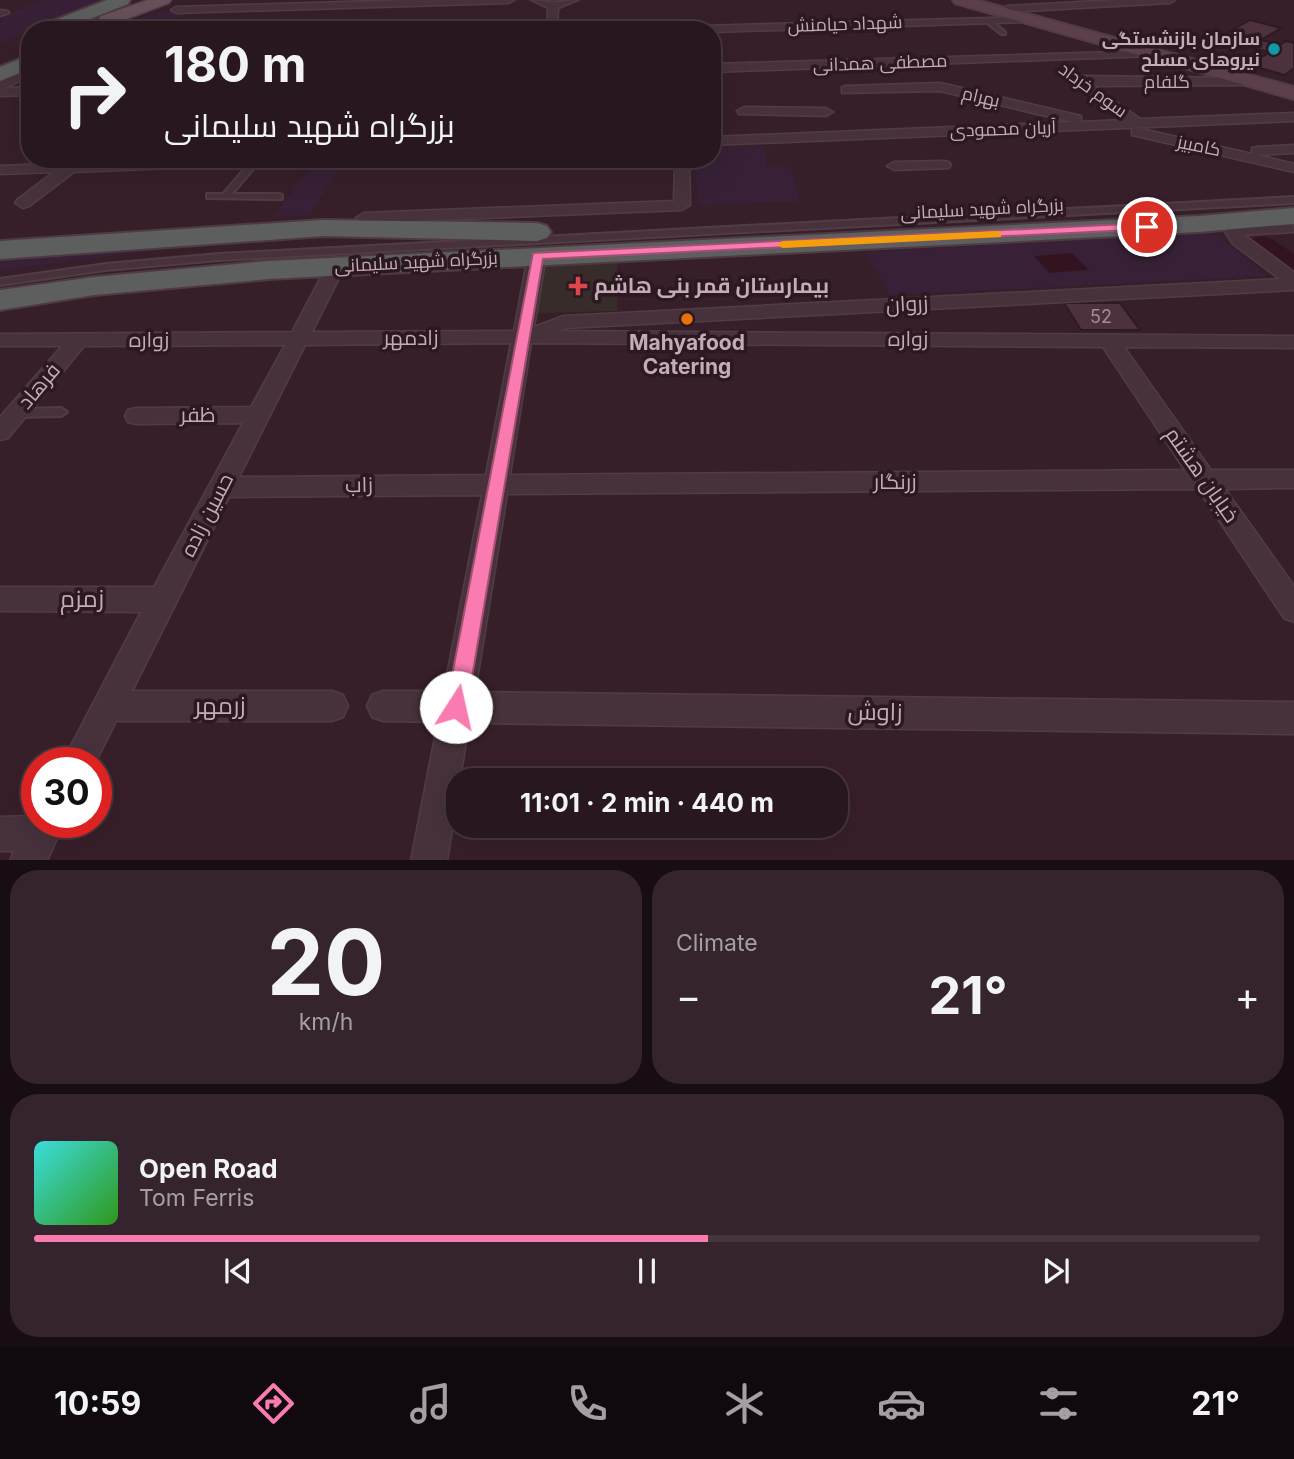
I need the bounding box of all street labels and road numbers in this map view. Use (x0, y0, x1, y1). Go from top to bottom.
street label: شهداد حیامنش (787, 11, 903, 37)
street label: مصطفی همدانی (812, 50, 948, 76)
street label: سوم خرداد (1054, 58, 1132, 123)
street label: گلفام (1144, 71, 1190, 94)
street label: بهرام (960, 82, 1002, 113)
street label: آریان محمودی (949, 116, 1057, 142)
street label: کامبیز (1174, 130, 1223, 161)
street label: بزرگراه شهید سلیمانی (900, 194, 1064, 224)
street label: بزرگراه شهید سلیمانی (334, 247, 498, 277)
street label: زروان (885, 290, 929, 318)
street label: زادمهر (383, 325, 438, 351)
street label: زواره (888, 326, 928, 351)
street label: زواره (129, 327, 169, 352)
street label: فرهاد (12, 358, 65, 414)
street label: ظفر (179, 402, 216, 427)
street label: خیابان هشتم (1159, 422, 1244, 528)
street label: حسین زاده (175, 469, 239, 561)
street label: زرنگار (872, 469, 917, 494)
street label: زاب (345, 472, 373, 497)
street label: زمزم (60, 584, 104, 615)
street label: زرمهر (192, 691, 246, 720)
street label: زاوش (847, 697, 903, 726)

